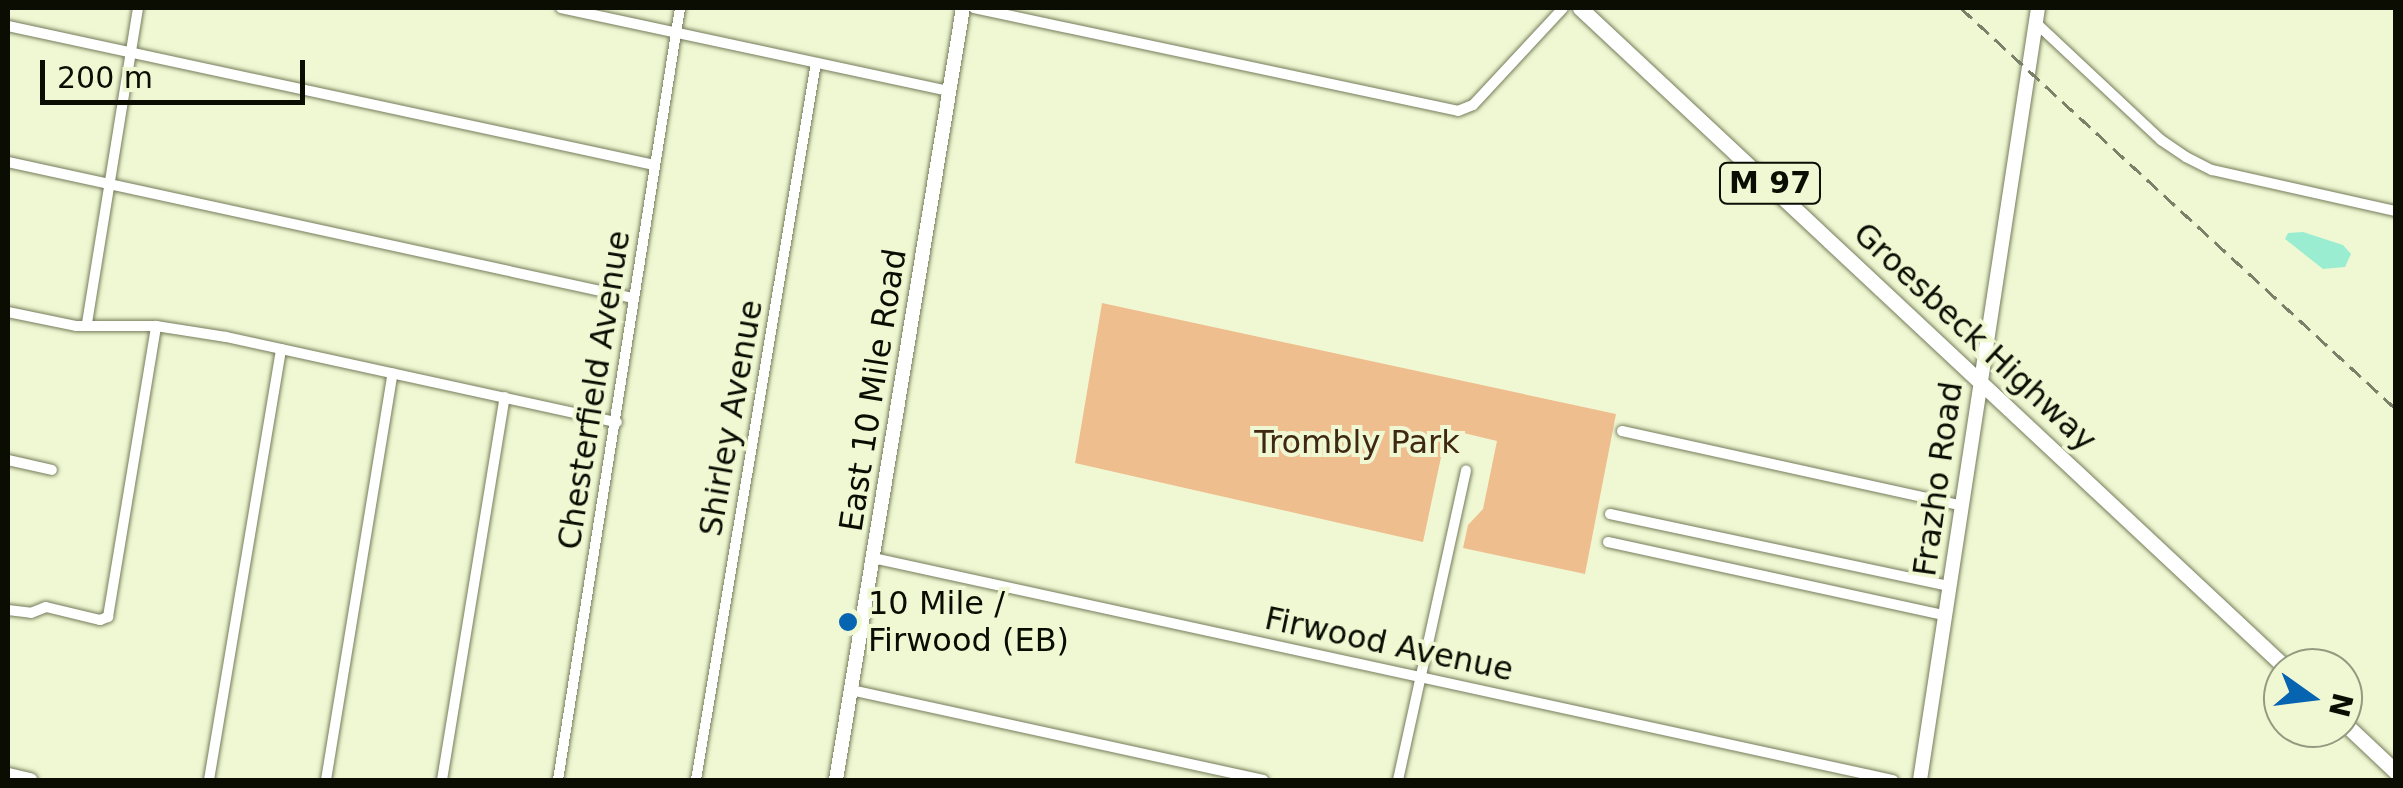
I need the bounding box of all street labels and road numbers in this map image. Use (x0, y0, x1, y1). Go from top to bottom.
road number: M 97 (1718, 158, 1822, 208)
street label: Groesbeck Highway (1846, 215, 2104, 459)
street label: Chesterfield Avenue (550, 228, 638, 552)
street label: East 10 Mile Road (832, 246, 914, 534)
street label: Shirley Avenue (691, 297, 771, 539)
street label: Frazho Road (1905, 379, 1971, 579)
street label: Firwood Avenue (1261, 599, 1517, 689)

